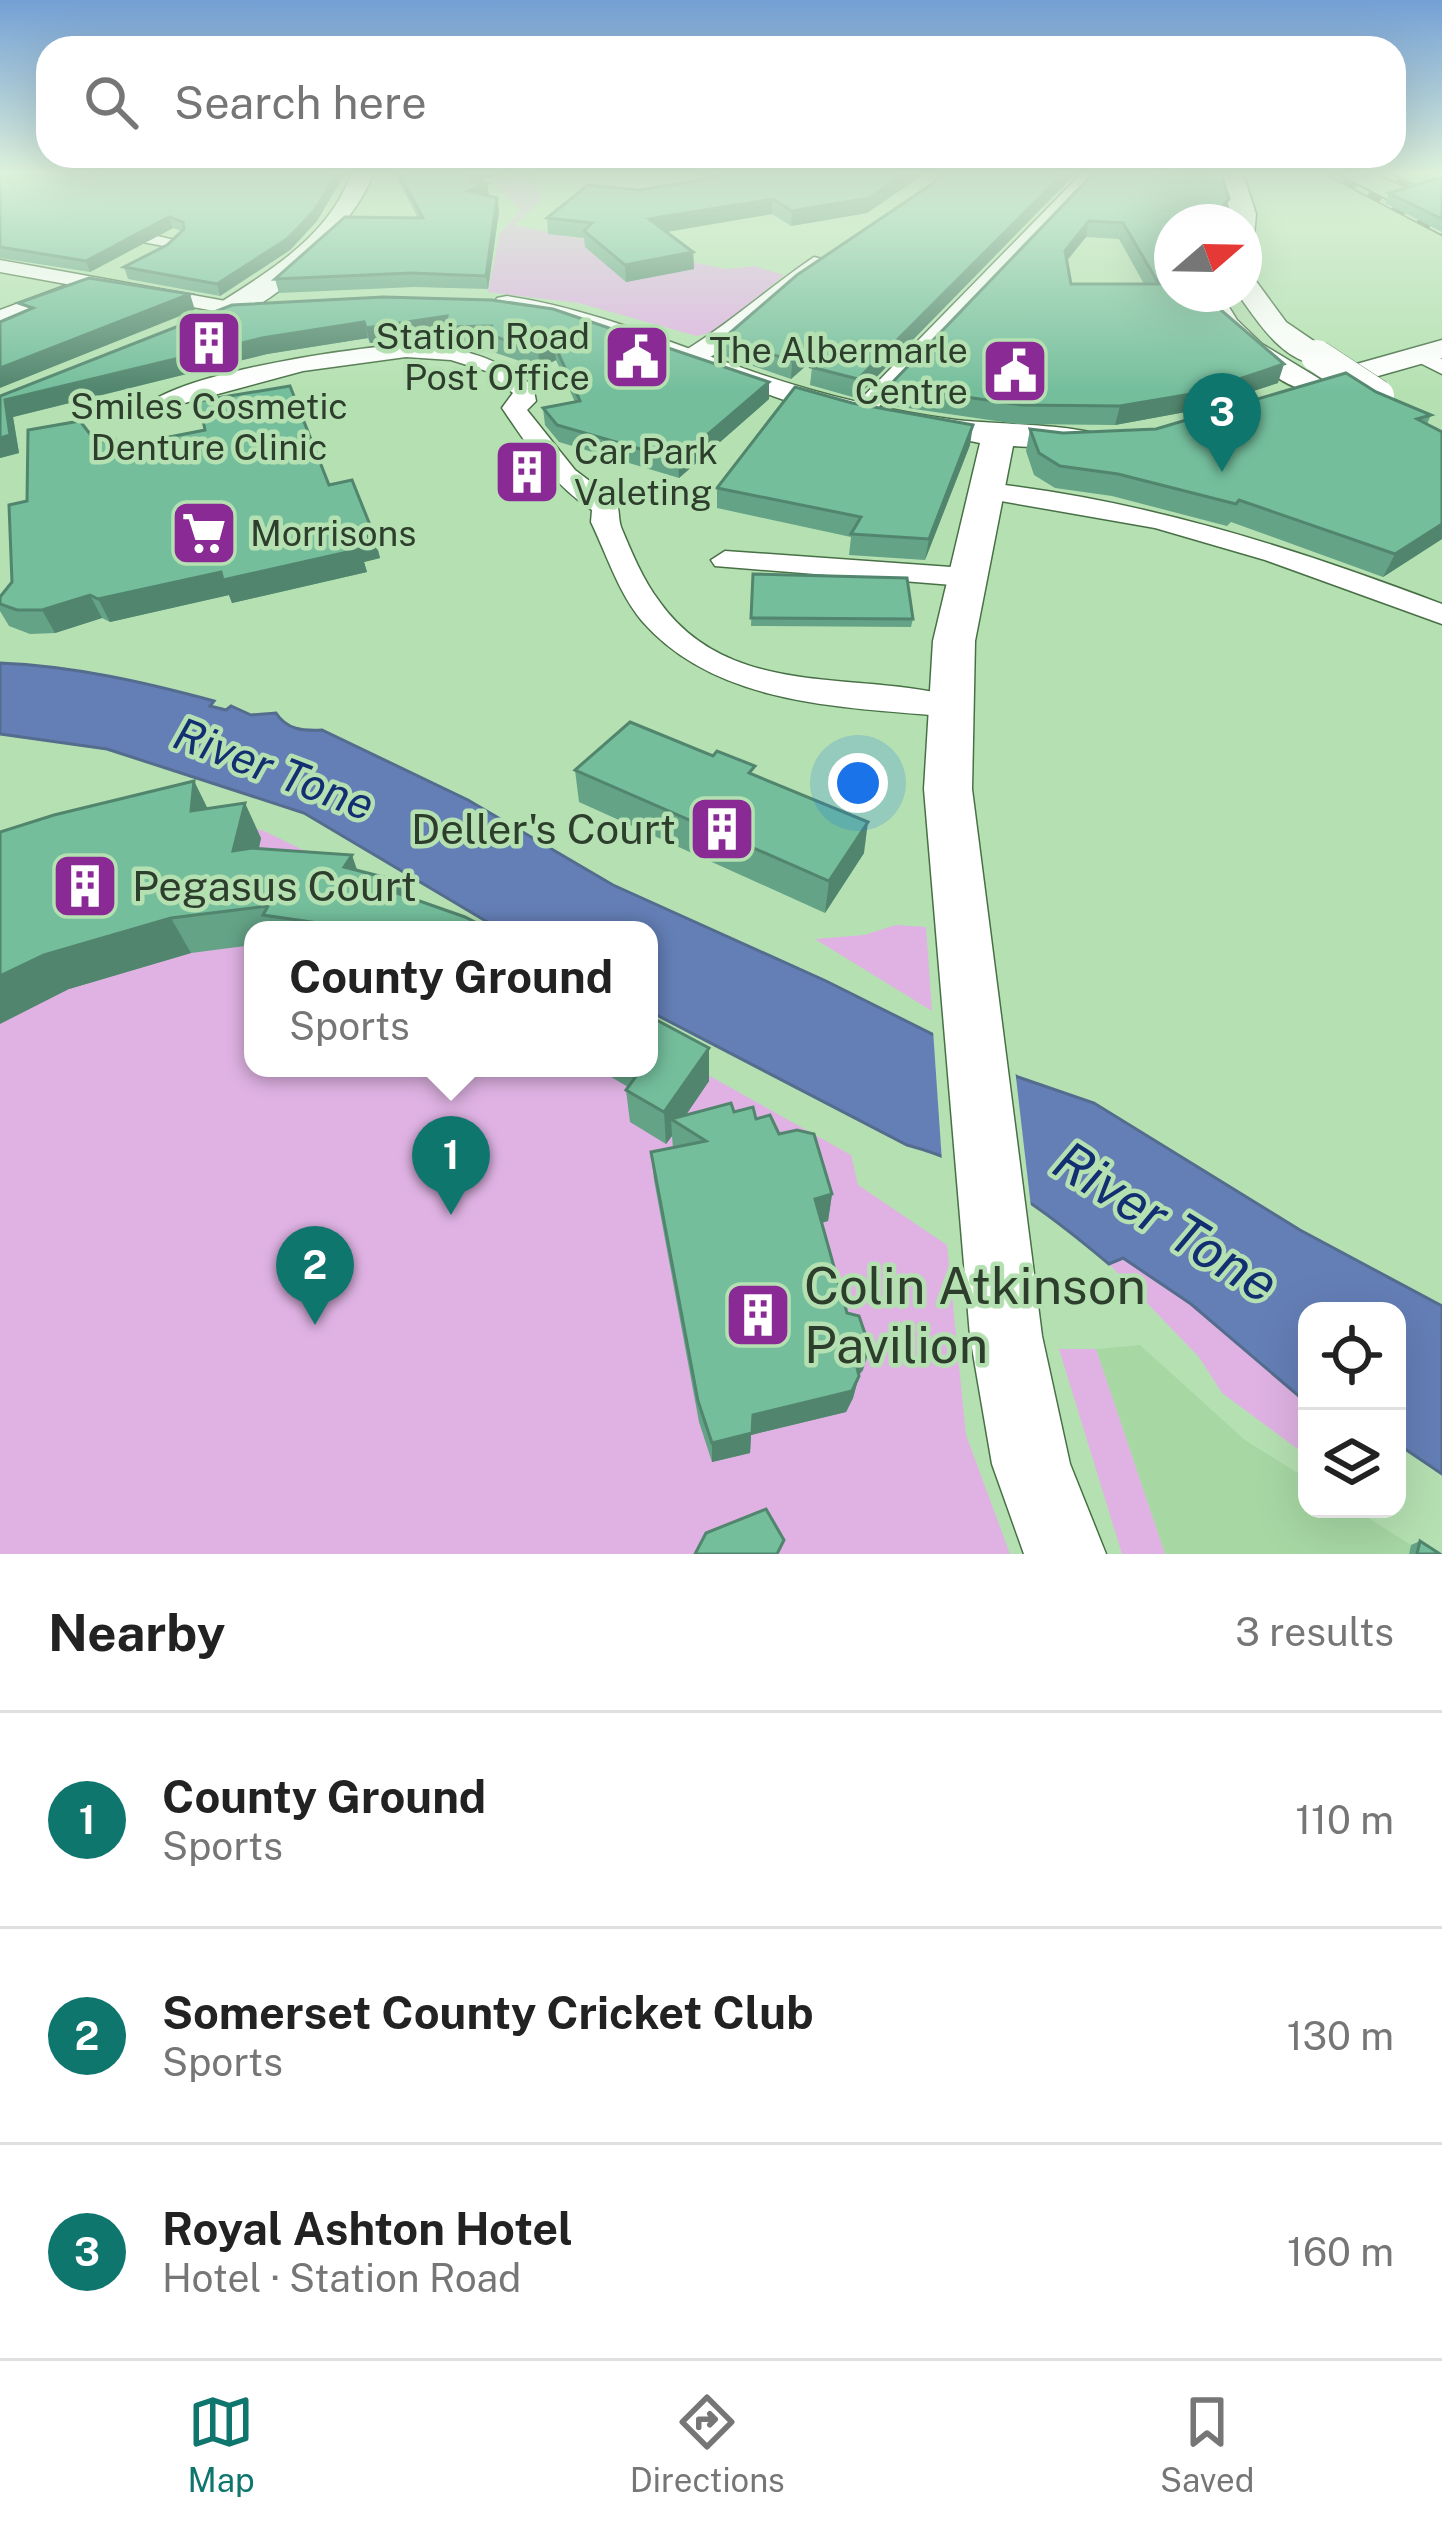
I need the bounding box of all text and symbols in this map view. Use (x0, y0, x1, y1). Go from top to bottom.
search box (36, 36, 1406, 168)
icon: search (78, 69, 144, 135)
text: Search here (174, 76, 427, 129)
north arrow (1154, 204, 1262, 312)
building icon: Smiles Cosmetic Denture Clinic (174, 308, 244, 378)
place label: Station Road Post Office (376, 315, 590, 398)
public building icon: Station Road Post Office (602, 322, 672, 392)
place label: The Albermarle Centre (709, 329, 968, 412)
public building icon: The Albermarle Centre (980, 336, 1050, 406)
pin: 3 (1183, 373, 1261, 472)
place label: Smiles Cosmetic Denture Clinic (70, 385, 348, 468)
place label: Car Park Valeting (574, 430, 718, 513)
building icon: Car Park Valeting (492, 437, 562, 507)
supermarket icon: Morrisons (169, 498, 239, 568)
place label: Morrisons (250, 512, 416, 554)
water label: River Tone (167, 706, 382, 831)
your location (828, 753, 888, 813)
building icon: Deller's Court (687, 794, 757, 864)
place label: Deller's Court (411, 804, 676, 853)
building icon: Pegasus Court (50, 851, 120, 921)
place label: Pegasus Court (132, 861, 417, 910)
popup (244, 921, 658, 1077)
text: County Ground (289, 950, 613, 1003)
text: Sports (289, 1003, 410, 1049)
pin: 1 (412, 1116, 490, 1215)
water label: River Tone (1043, 1128, 1290, 1315)
pin: 2 (276, 1226, 354, 1325)
place label: Colin Atkinson Pavilion (804, 1256, 1146, 1374)
building icon: Colin Atkinson Pavilion (723, 1280, 793, 1350)
map controls (1298, 1302, 1406, 1518)
button: locate (1298, 1302, 1406, 1410)
button: layers (1298, 1410, 1406, 1518)
text: Nearby (48, 1603, 225, 1662)
text: 3 results (1235, 1609, 1394, 1655)
text: County Ground (162, 1770, 486, 1823)
text: 1 (79, 1797, 95, 1843)
text: 110 m (1295, 1797, 1394, 1843)
text: Sports (162, 1823, 283, 1869)
text: Somerset County Cricket Club (162, 1986, 814, 2039)
text: 2 (75, 2013, 99, 2059)
text: 130 m (1287, 2013, 1394, 2059)
text: Sports (162, 2039, 283, 2085)
text: Royal Ashton Hotel (162, 2202, 573, 2255)
text: 3 (74, 2229, 100, 2275)
text: 160 m (1287, 2229, 1394, 2275)
text: Hotel · Station Road (162, 2255, 521, 2301)
tab: Map (188, 2389, 255, 2499)
tab: Directions (630, 2389, 785, 2499)
tab: Saved (1160, 2389, 1254, 2499)

